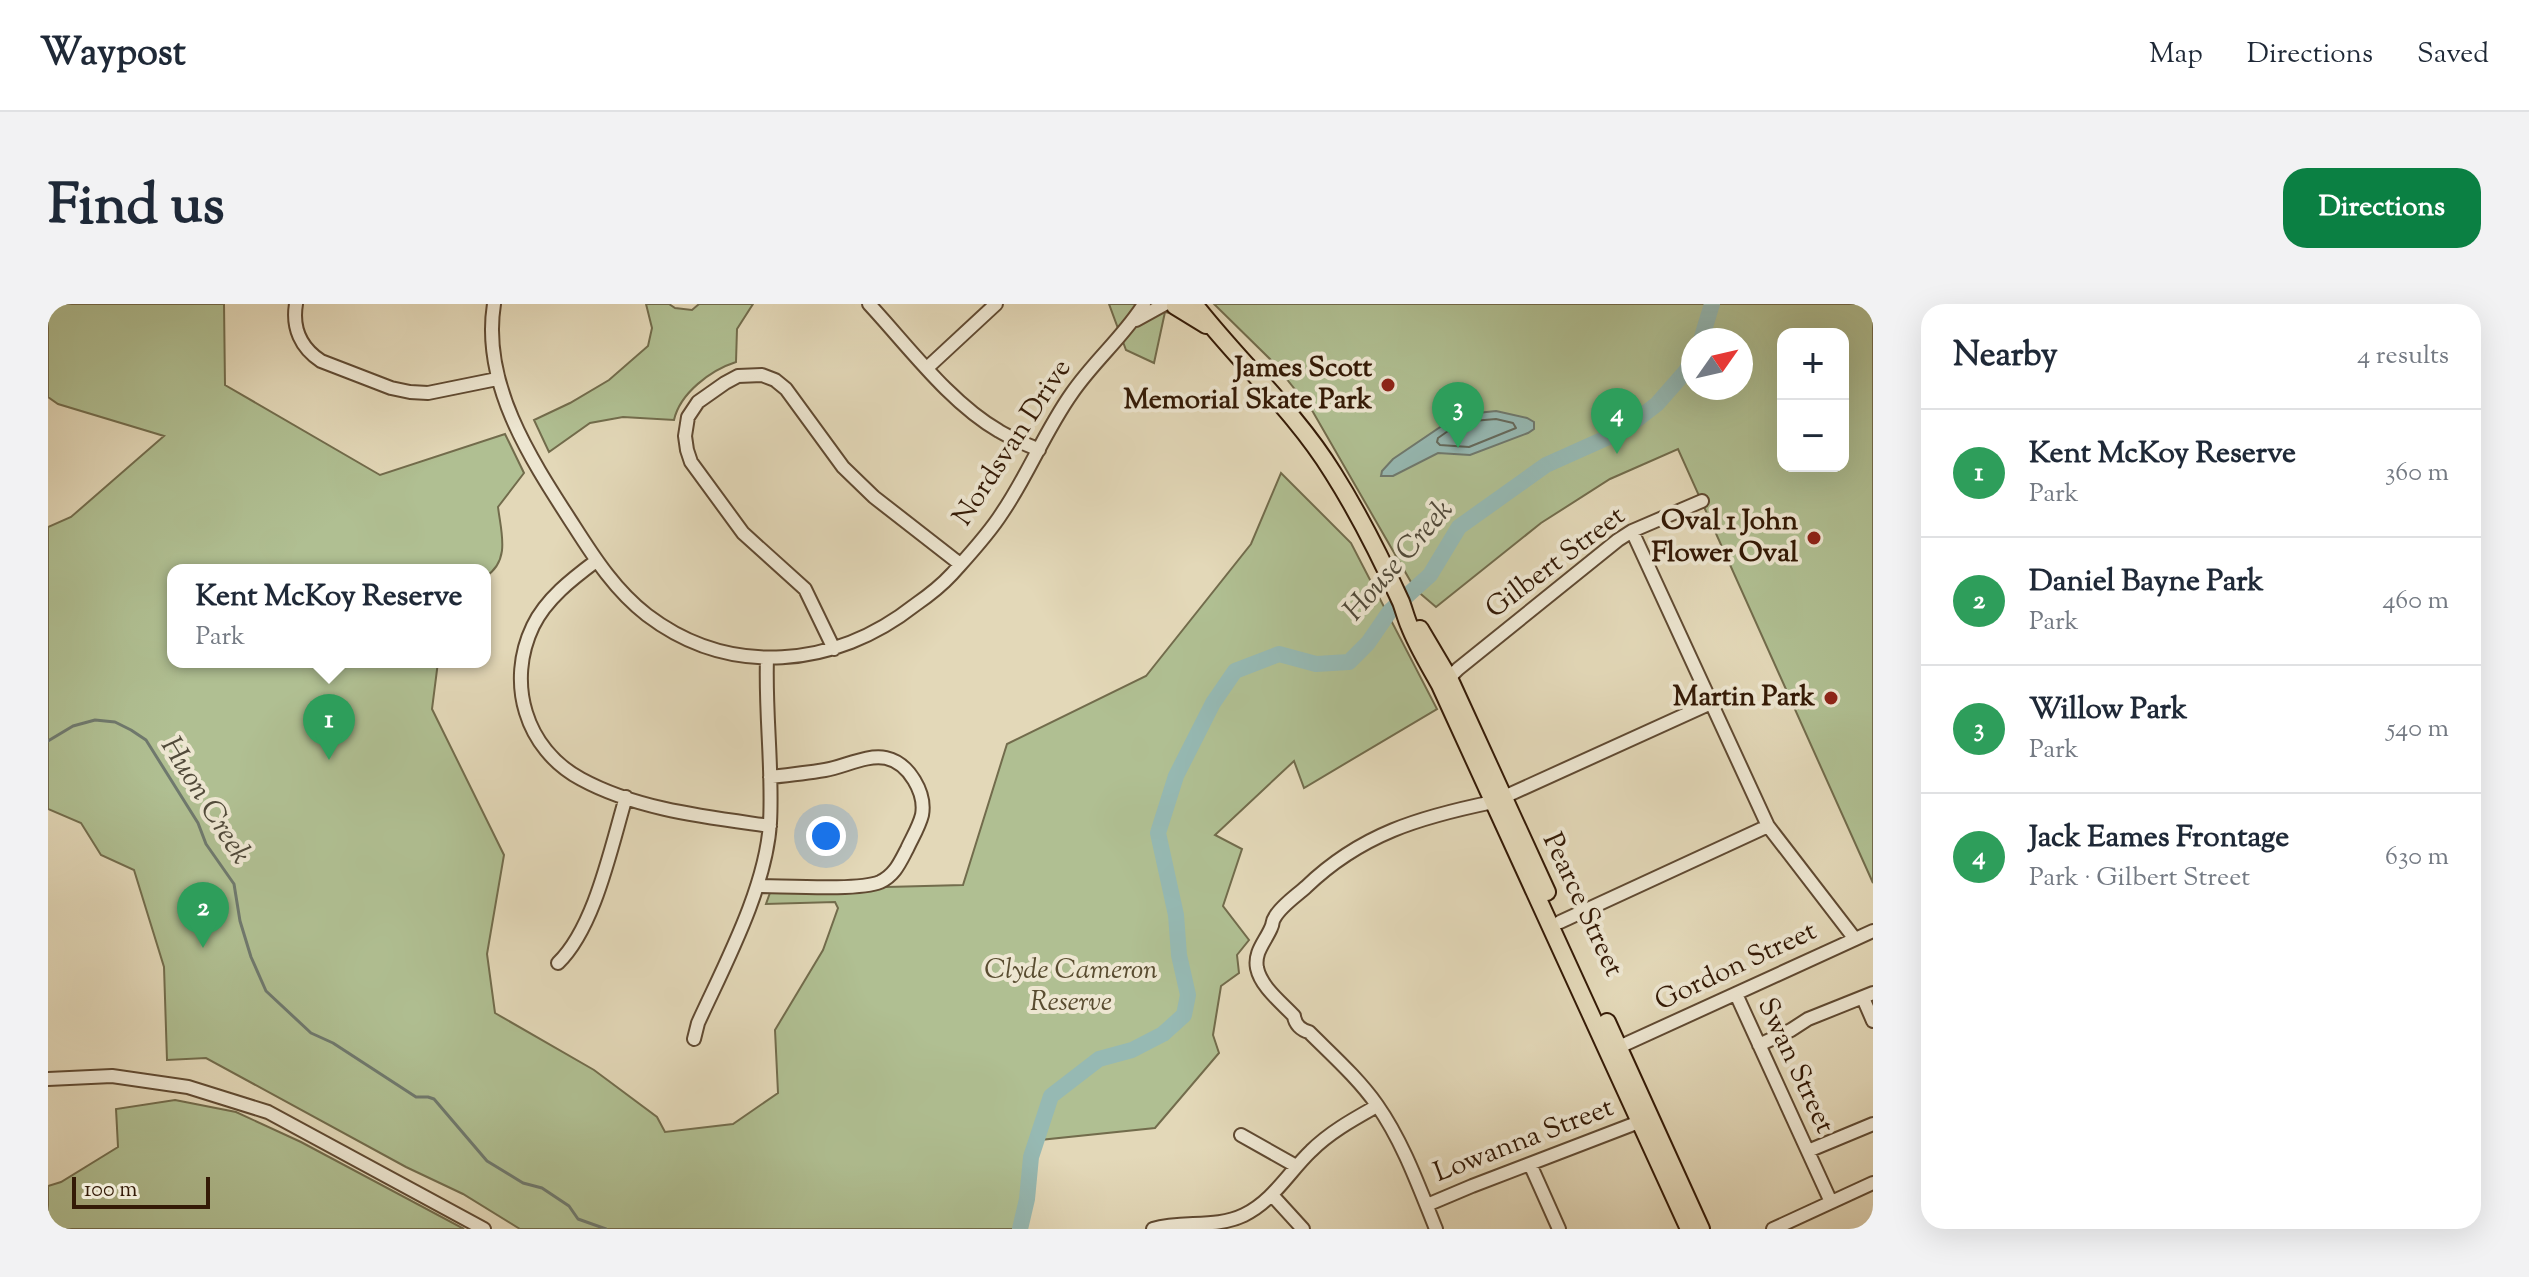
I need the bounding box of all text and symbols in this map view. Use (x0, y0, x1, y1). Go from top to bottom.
text: Waypost (40, 28, 186, 82)
text: Map (2149, 35, 2203, 75)
text: Directions (2247, 35, 2373, 75)
text: Saved (2417, 35, 2489, 75)
text: Find us (48, 168, 224, 249)
button: Directions (2283, 168, 2481, 248)
north arrow (1681, 328, 1753, 400)
map controls (1777, 328, 1849, 472)
button: + (1777, 328, 1849, 400)
text: Nearby (1953, 332, 2058, 381)
text: 4 results (2357, 338, 2449, 375)
place label: James Scott Memorial Skate Park (1123, 349, 1373, 421)
street label: Nordsvan Drive (944, 352, 1082, 534)
marker: James Scott Memorial Skate Park (1379, 376, 1397, 394)
pin: 3 (1432, 382, 1484, 448)
pin: 4 (1591, 388, 1643, 454)
button: − (1777, 400, 1849, 472)
text: Kent McKoy Reserve (2029, 433, 2296, 476)
text: 1 (1975, 455, 1983, 492)
text: 360 m (2385, 455, 2449, 492)
text: Park (2029, 476, 2079, 513)
water label: House Creek (1334, 491, 1464, 631)
street label: Gilbert Street (1478, 497, 1634, 629)
place label: Oval 1 John Flower Oval (1652, 502, 1798, 574)
marker: Oval 1 John Flower Oval (1805, 529, 1823, 547)
text: Daniel Bayne Park (2029, 561, 2264, 604)
popup (167, 564, 491, 668)
text: Kent McKoy Reserve (196, 576, 462, 619)
text: 2 (1973, 583, 1985, 620)
text: 460 m (2382, 583, 2449, 620)
text: Park (2029, 604, 2079, 641)
text: Park (196, 619, 245, 656)
place label: Martin Park (1673, 678, 1816, 718)
marker: Martin Park (1822, 689, 1840, 707)
text: Willow Park (2029, 689, 2187, 732)
pin: 1 (303, 694, 355, 760)
text: 3 (1974, 711, 1984, 748)
text: 540 m (2386, 711, 2449, 748)
water label: Huon Creek (149, 729, 261, 873)
text: Park (2029, 732, 2079, 769)
your location (806, 816, 846, 856)
text: Jack Eames Frontage (2029, 817, 2289, 860)
street label: Pearce Street (1531, 826, 1633, 984)
text: 4 (1972, 839, 1986, 876)
text: 630 m (2385, 839, 2449, 876)
text: Park · Gilbert Street (2029, 860, 2250, 897)
pin: 2 (177, 882, 229, 948)
street label: Gordon Street (1649, 912, 1824, 1022)
park label: Clyde Cameron Reserve (984, 951, 1158, 1023)
street label: Swan Street (1746, 992, 1844, 1141)
street label: Lowanna Street (1428, 1088, 1620, 1194)
scale bar (72, 1173, 210, 1209)
text: 100 m (84, 1175, 137, 1207)

